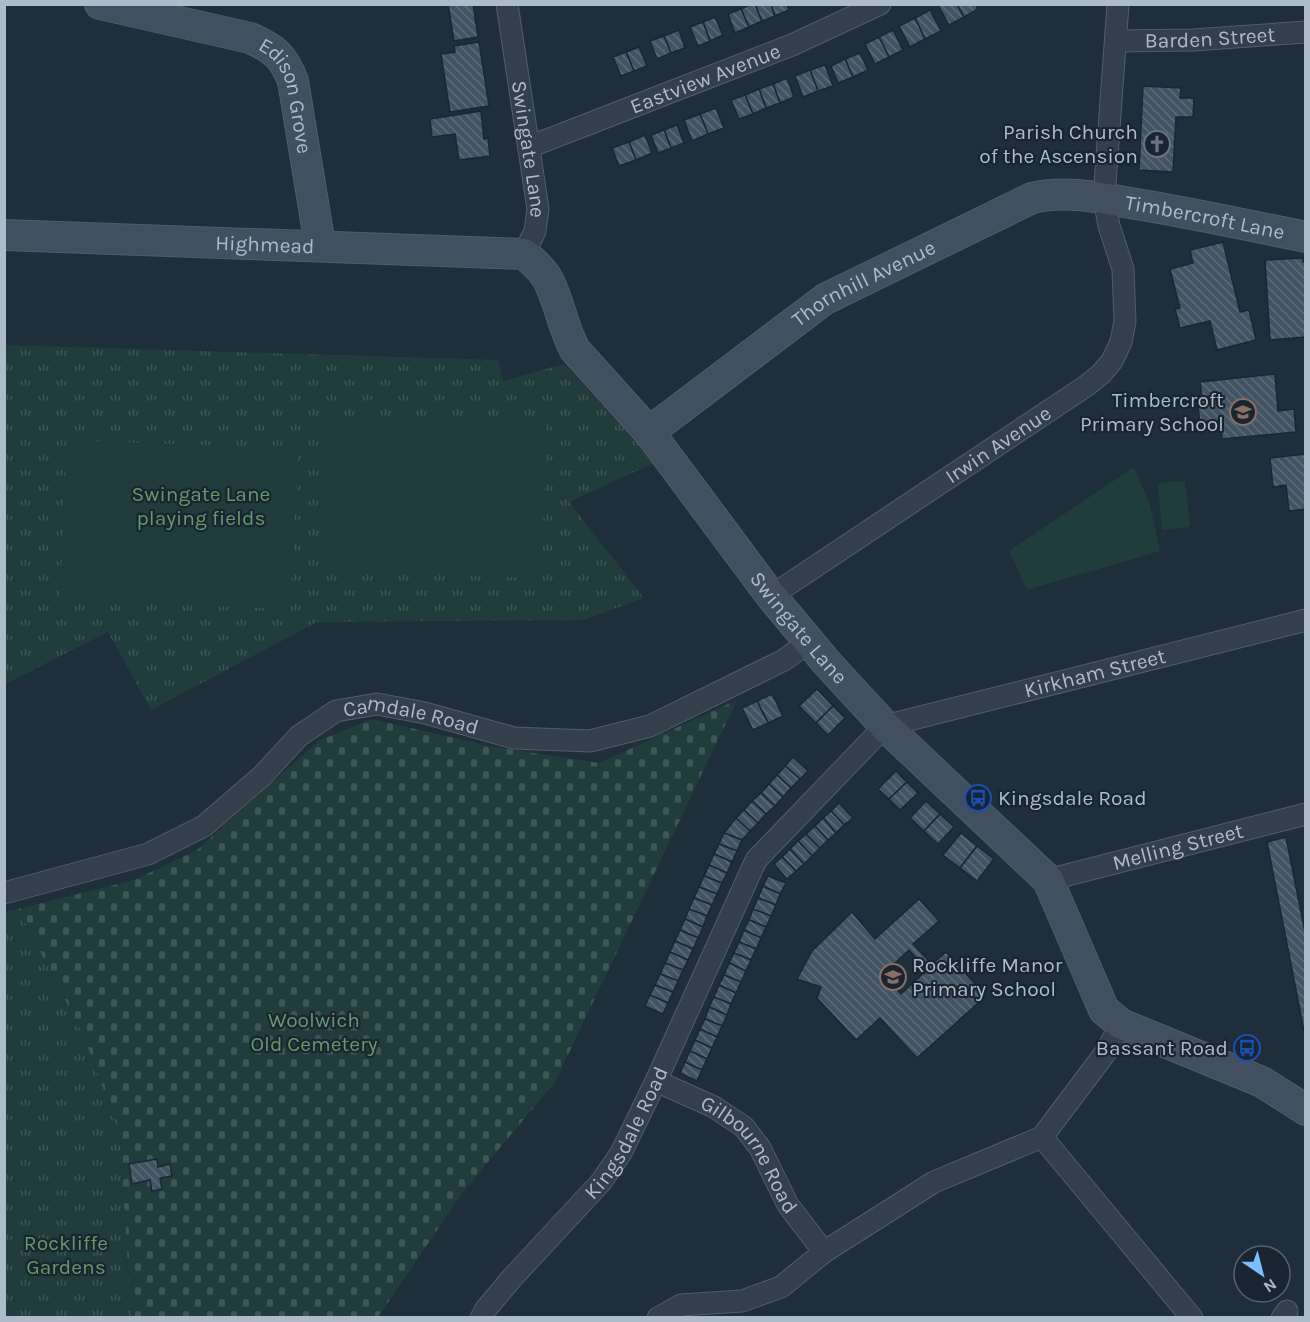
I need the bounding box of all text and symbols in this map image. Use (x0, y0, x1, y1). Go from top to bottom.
street label: Barden Street (1144, 22, 1276, 53)
street label: Edison Grove (255, 33, 317, 155)
street label: Eastview Avenue (627, 39, 784, 119)
street label: Swingate Lane (507, 79, 550, 220)
place label: Parish Church of the Ascension (979, 120, 1138, 168)
church icon: Parish Church of the Ascension (1142, 129, 1172, 159)
street label: Timbercroft Lane (1123, 190, 1287, 244)
street label: Highmead (215, 231, 315, 258)
street label: Thornhill Avenue (787, 235, 939, 332)
place label: Timbercroft Primary School (1080, 388, 1224, 436)
school or university icon: Timbercroft Primary School (1228, 397, 1258, 427)
street label: Irwin Avenue (941, 401, 1055, 488)
park label: Swingate Lane playing fields (132, 482, 270, 530)
street label: Swingate Lane (745, 567, 852, 689)
street label: Kirkham Street (1022, 644, 1168, 702)
street label: Camdale Road (341, 690, 481, 739)
bus stop icon: Kingsdale Road (963, 783, 993, 813)
place label: Kingsdale Road (998, 786, 1147, 810)
street label: Melling Street (1110, 819, 1246, 875)
place label: Rockliffe Manor Primary School (912, 953, 1063, 1001)
school or university icon: Rockliffe Manor Primary School (878, 962, 908, 992)
park label: Woolwich Old Cemetery (251, 1008, 378, 1056)
bus stop icon: Bassant Road (1232, 1033, 1262, 1063)
place label: Bassant Road (1096, 1036, 1228, 1060)
street label: Kingsdale Road (579, 1063, 673, 1204)
street label: Gilbourne Road (697, 1091, 802, 1219)
park label: Rockliffe Gardens (24, 1231, 108, 1279)
north arrow (1232, 1244, 1292, 1304)
text: N (1260, 1275, 1280, 1297)

